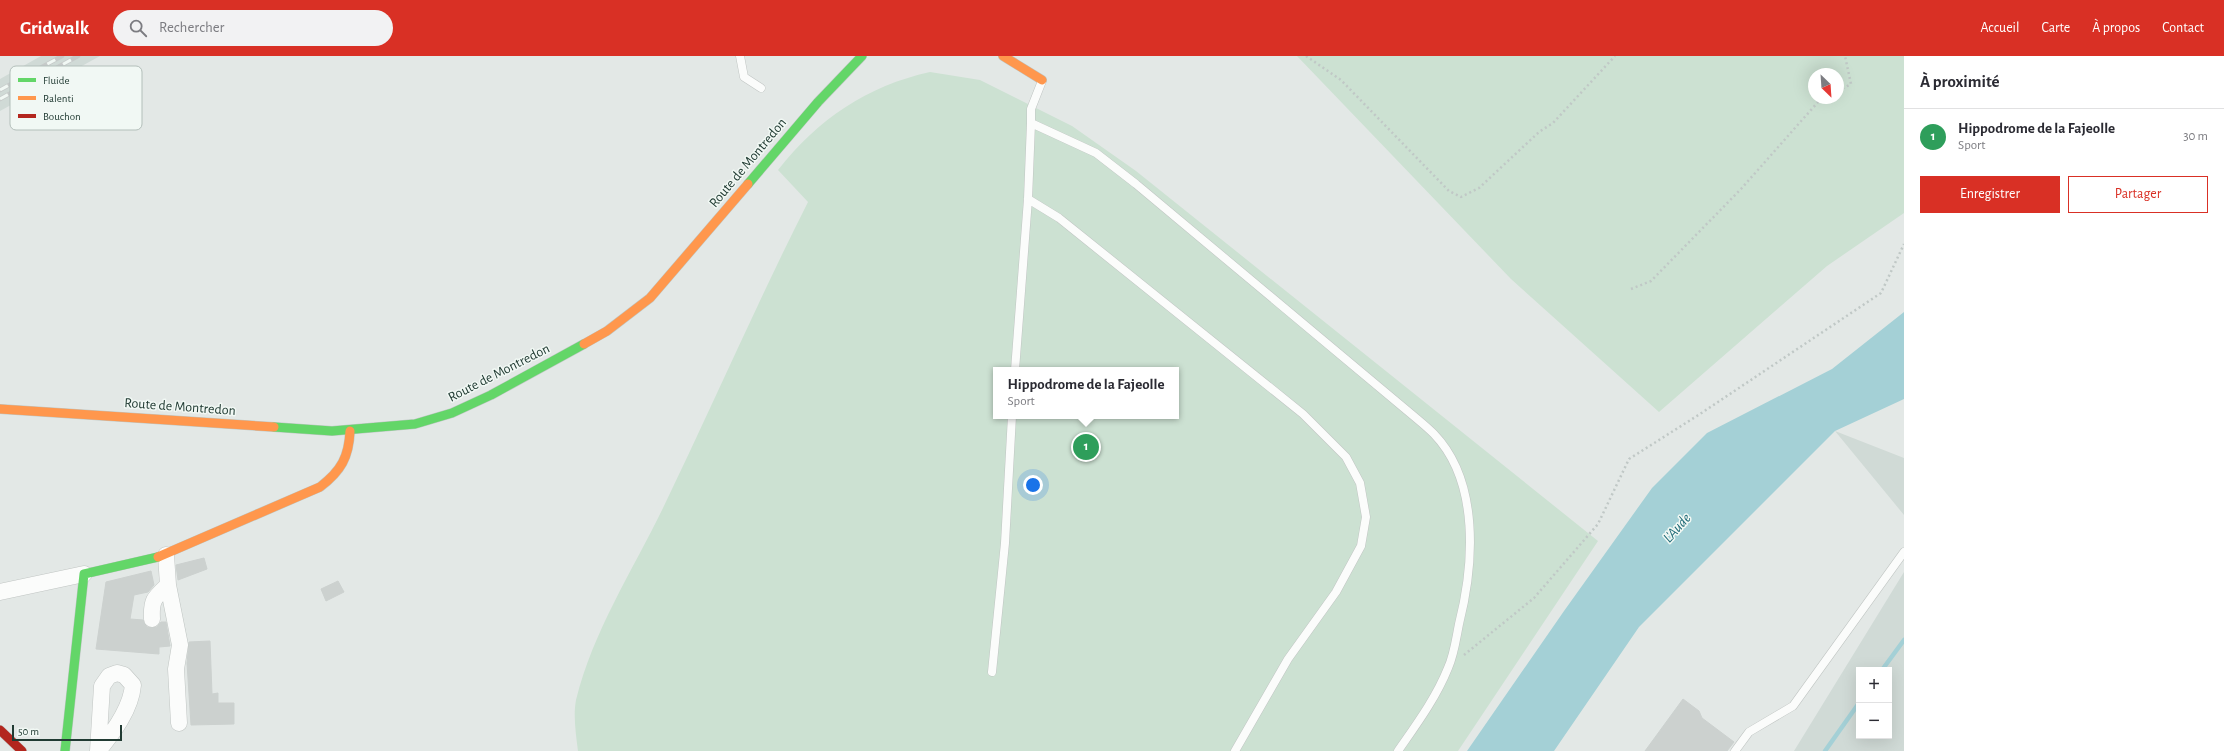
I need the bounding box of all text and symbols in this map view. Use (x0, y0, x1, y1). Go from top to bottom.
search box (113, 10, 393, 46)
icon: search (127, 17, 149, 39)
text: Gridwalk (20, 19, 89, 38)
text: Rechercher (159, 20, 224, 35)
text: Accueil (1980, 21, 2019, 35)
text: Carte (2041, 21, 2070, 35)
text: À propos (2092, 21, 2140, 35)
text: Contact (2162, 21, 2204, 35)
legend (10, 66, 142, 130)
north arrow (1808, 68, 1844, 104)
text: À proximité (1920, 73, 2000, 90)
text: Fluide (43, 75, 70, 86)
text: Ralenti (43, 93, 74, 104)
text: Bouchon (43, 111, 81, 122)
street label: Route de Montredon (707, 116, 789, 210)
text: Hippodrome de la Fajeolle (1958, 121, 2115, 136)
text: 1 (1931, 130, 1935, 143)
text: 30 m (2183, 130, 2208, 143)
text: Sport (1958, 139, 1985, 152)
button: Enregistrer (1920, 176, 2060, 213)
button: Partager (2068, 176, 2208, 213)
street label: Route de Montredon (446, 341, 552, 405)
popup (993, 367, 1179, 419)
text: Hippodrome de la Fajeolle (1007, 377, 1165, 392)
text: Sport (1007, 395, 1035, 408)
street label: Route de Montredon (124, 396, 236, 418)
pin: 1 (1073, 432, 1099, 462)
your location (1023, 475, 1043, 495)
water label: L'Aude (1660, 510, 1694, 545)
map controls (1856, 667, 1892, 739)
button: + (1856, 667, 1892, 703)
button: − (1856, 703, 1892, 739)
scale bar (12, 723, 122, 742)
text: 50 m (18, 726, 39, 737)

